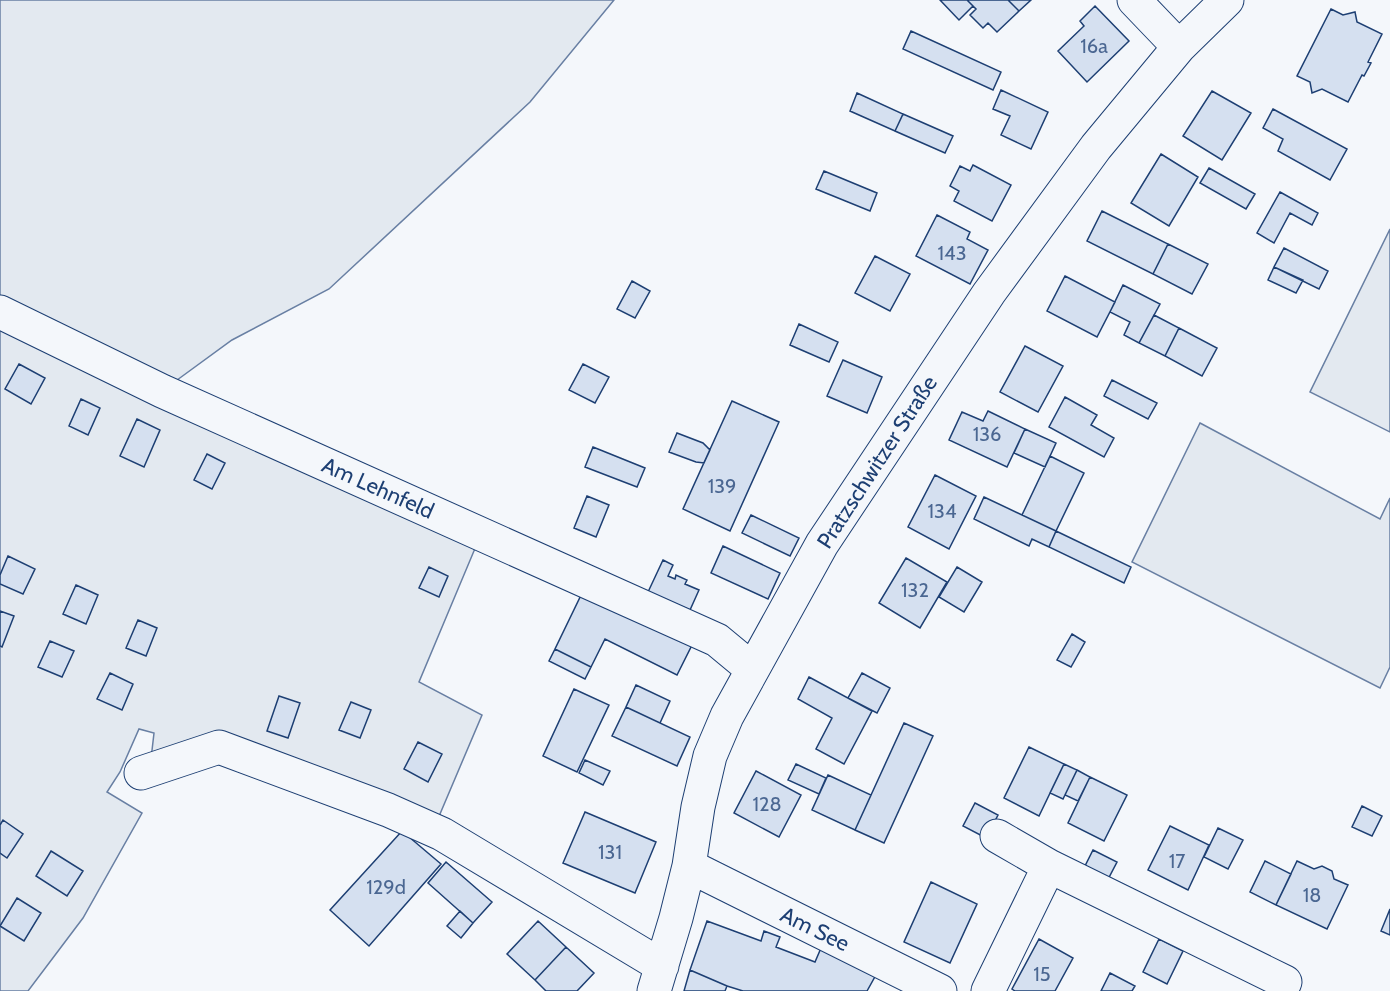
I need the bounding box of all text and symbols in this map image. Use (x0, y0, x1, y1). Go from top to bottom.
house number: 16a (1080, 34, 1108, 58)
house number: 143 (938, 241, 966, 265)
street label: Pratzschwitzer Straße (811, 371, 943, 553)
house number: 136 (973, 422, 1001, 446)
street label: Am Lehnfeld (318, 451, 438, 525)
house number: 139 (708, 474, 736, 498)
house number: 134 (928, 499, 957, 523)
house number: 132 (901, 578, 929, 602)
house number: 128 (752, 792, 782, 816)
house number: 131 (598, 840, 622, 864)
house number: 17 (1169, 849, 1185, 873)
house number: 129d (366, 875, 406, 899)
house number: 18 (1303, 883, 1321, 907)
street label: Am See (776, 901, 854, 957)
house number: 15 (1033, 962, 1051, 986)

